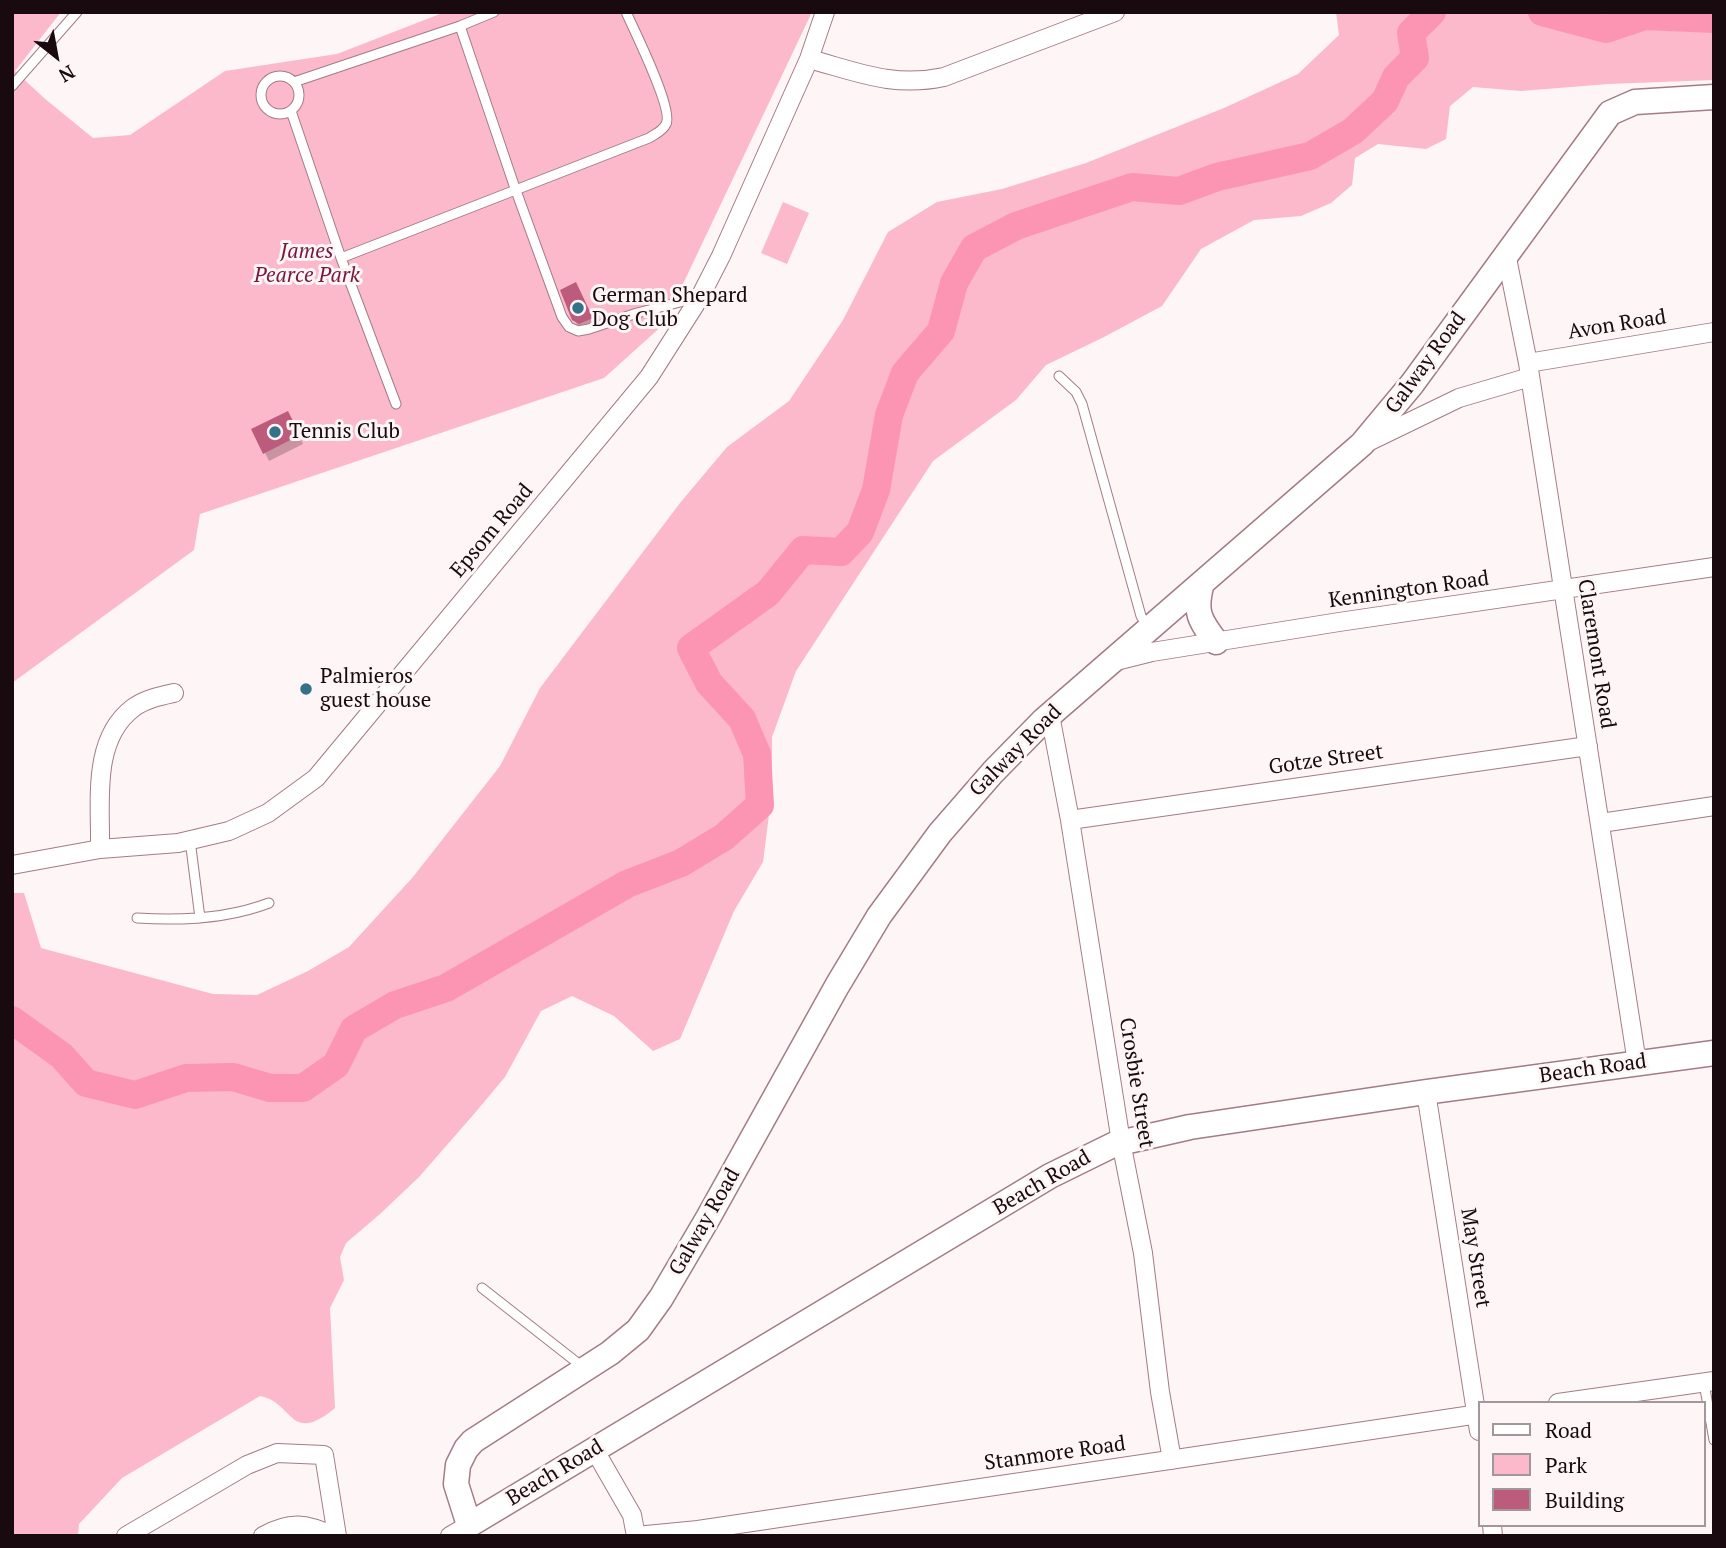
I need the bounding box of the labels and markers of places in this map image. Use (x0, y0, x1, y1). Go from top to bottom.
place label: German Shepard Dog Club (592, 283, 748, 333)
marker: German Shepard Dog Club (570, 300, 586, 316)
place label: Tennis Club (289, 419, 400, 445)
marker: Tennis Club (267, 424, 283, 440)
place label: Palmieros guest house (320, 664, 431, 714)
marker: Palmieros guest house (298, 681, 314, 697)

